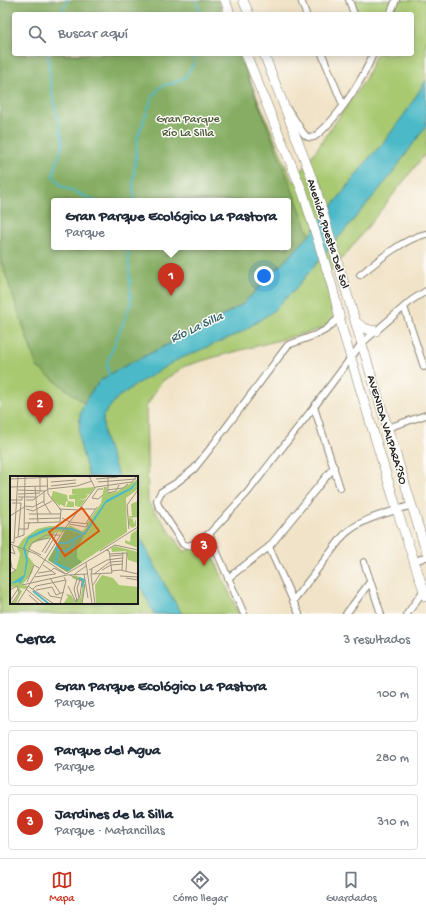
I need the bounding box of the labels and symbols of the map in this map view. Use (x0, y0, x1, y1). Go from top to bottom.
park label: Gran Parque Río La Silla (156, 113, 221, 141)
street label: Avenida Puesta Del Sol (303, 177, 351, 291)
pin: 1 (158, 263, 184, 296)
your location (254, 266, 274, 286)
water label: Río La Silla (168, 309, 226, 347)
street label: AVENIDA VALPARA?SO (363, 374, 409, 486)
pin: 2 (27, 391, 53, 424)
inset map (10, 476, 138, 604)
pin: 3 (191, 533, 217, 566)

